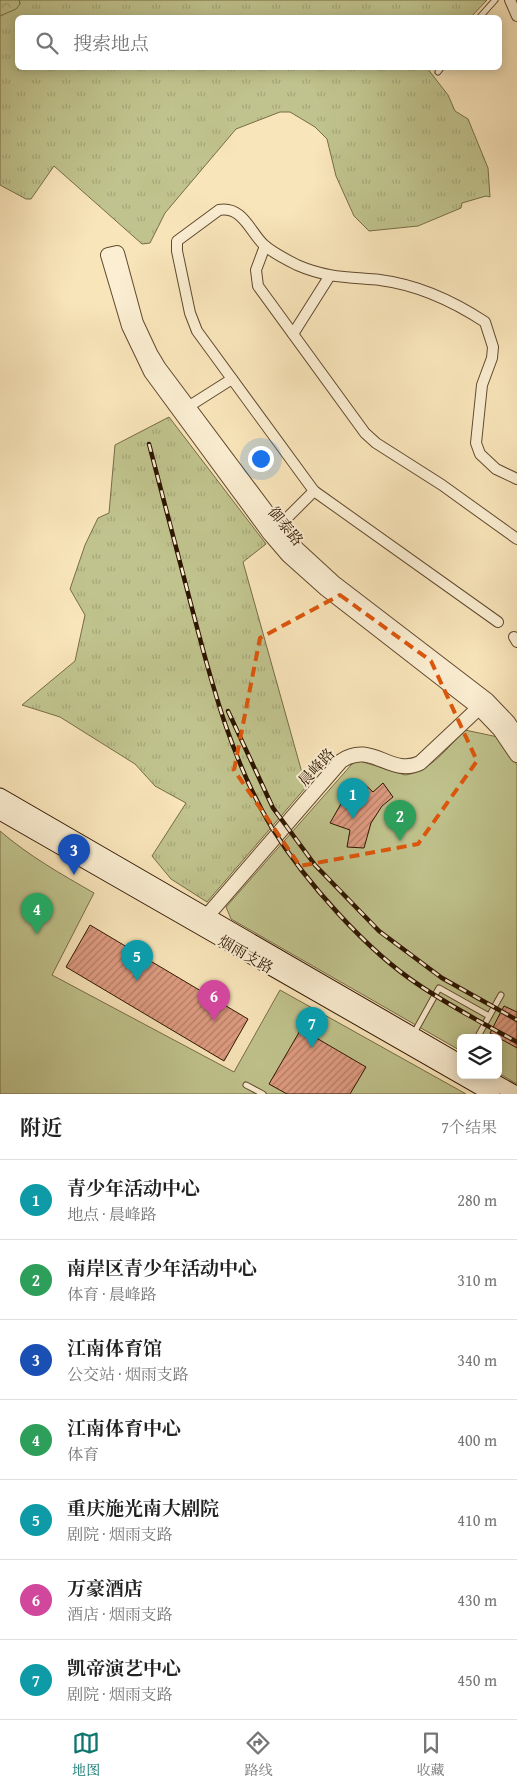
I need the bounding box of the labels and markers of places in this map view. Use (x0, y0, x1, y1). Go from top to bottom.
pin: 1 (337, 778, 369, 819)
pin: 2 (384, 800, 416, 841)
pin: 3 (58, 834, 90, 875)
pin: 4 (21, 893, 53, 934)
pin: 5 (121, 940, 153, 981)
pin: 6 (198, 980, 230, 1021)
pin: 7 (296, 1007, 328, 1048)

